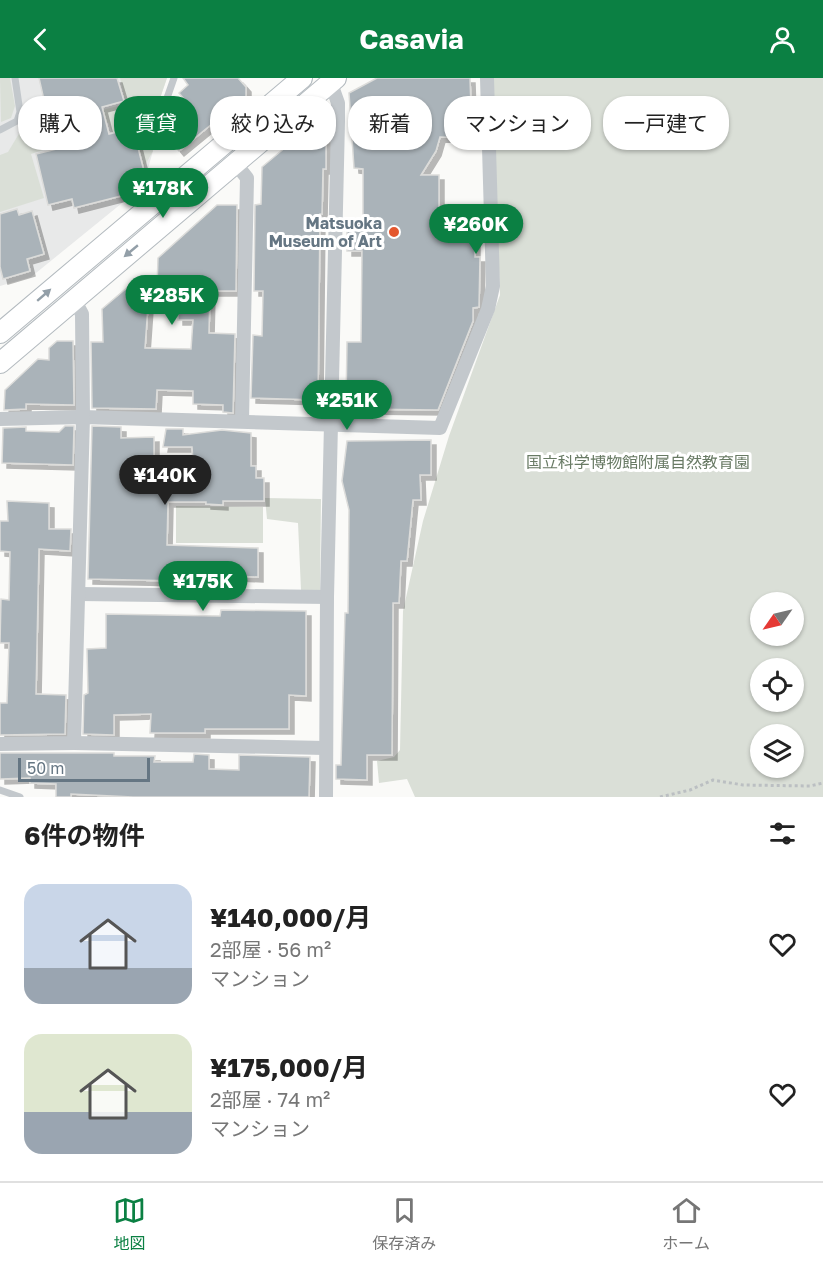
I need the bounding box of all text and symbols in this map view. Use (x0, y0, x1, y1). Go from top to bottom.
icon: back (24, 23, 57, 56)
text: Casavia (359, 23, 464, 55)
icon: person (766, 23, 799, 56)
chip: 購入 (18, 96, 102, 150)
chip: 賃貸 (114, 96, 198, 150)
chip: 絞り込み (210, 96, 336, 150)
chip: 新着 (348, 96, 432, 150)
chip: マンション (444, 96, 591, 150)
chip: 一戸建て (603, 96, 729, 150)
pin: ¥178K (121, 168, 205, 219)
text: ¥178K (132, 175, 194, 199)
pin: ¥260K (434, 204, 518, 255)
text: ¥260K (443, 211, 509, 235)
place label: Matsuoka Museum of Art (269, 213, 382, 251)
marker: Matsuoka Museum of Art (387, 225, 401, 239)
one-way arrow (124, 244, 139, 257)
pin: ¥285K (130, 275, 214, 326)
text: ¥285K (140, 282, 204, 306)
one-way arrow (36, 288, 52, 301)
pin: ¥251K (305, 380, 389, 431)
text: ¥251K (316, 387, 378, 411)
park label: 国立科学博物館附属自然教育園 (526, 452, 750, 472)
pin: ¥140K (123, 455, 207, 506)
text: ¥140K (133, 462, 197, 486)
pin: ¥175K (161, 561, 245, 612)
text: ¥175K (172, 568, 234, 592)
north arrow (750, 592, 804, 646)
map controls (750, 592, 804, 778)
button: locate (750, 658, 804, 712)
button: layers (750, 724, 804, 778)
scale bar (18, 755, 150, 782)
text: 50 m (27, 758, 64, 778)
icon: filters (766, 817, 799, 850)
text: 6件の物件 (24, 820, 145, 851)
text: ¥140,000/月 (210, 902, 371, 933)
icon: home (72, 908, 144, 980)
icon: heart (766, 928, 799, 961)
text: 2部屋 · 56 m² (210, 937, 331, 961)
text: マンション (210, 966, 310, 990)
text: ¥175,000/月 (210, 1052, 368, 1083)
icon: home (72, 1058, 144, 1130)
icon: heart (766, 1078, 799, 1111)
text: 2部屋 · 74 m² (210, 1087, 330, 1111)
text: マンション (210, 1116, 310, 1140)
tab: 地図 (113, 1194, 146, 1254)
tab: 保存済み (372, 1194, 436, 1254)
tab: ホーム (662, 1194, 710, 1254)

